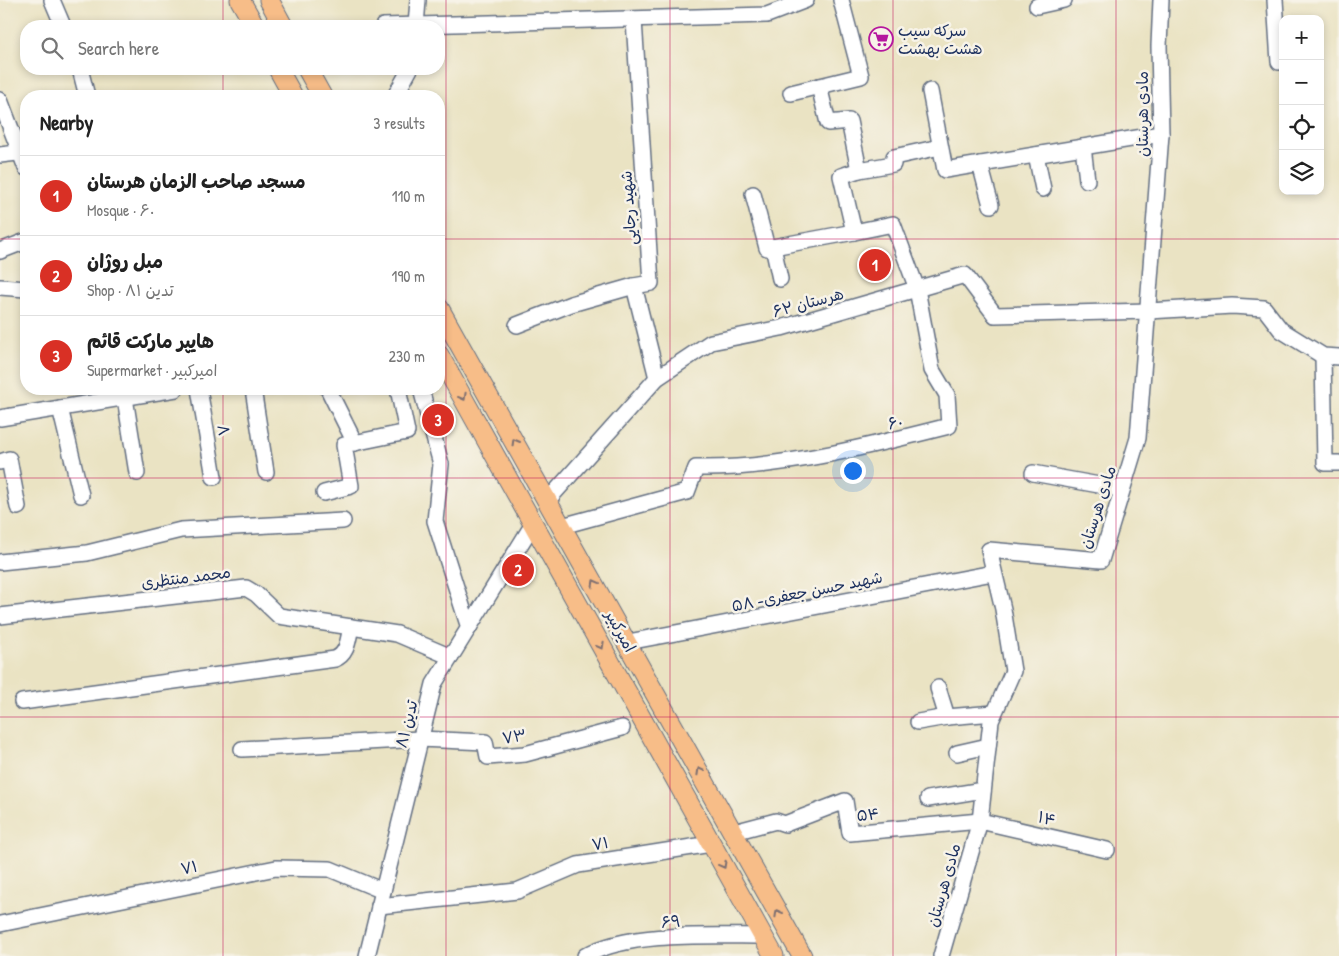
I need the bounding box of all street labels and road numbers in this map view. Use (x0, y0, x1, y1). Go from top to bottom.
street label: مادی هرستان (1131, 71, 1153, 157)
street label: شهید رجایی (614, 170, 642, 246)
street label: هرستان ۶۲ (770, 282, 846, 322)
street label: ۶۰ (885, 410, 905, 434)
street label: ۸ (212, 423, 236, 437)
street label: مادی هرستان (1073, 463, 1121, 551)
street label: محمد منتظری (140, 561, 232, 593)
street label: شهید حسن جعفری- ۵۸ (730, 566, 884, 616)
street label: امیرکبیر (600, 604, 642, 656)
street label: تدین ۸۱ (389, 697, 423, 750)
street label: ۷۳ (500, 723, 528, 749)
street label: ۵۴ (856, 802, 880, 826)
street label: ۱۴ (1036, 805, 1058, 831)
street label: ۷۱ (590, 831, 610, 855)
street label: مادی هرستان (921, 841, 965, 929)
street label: ۷۱ (179, 855, 199, 879)
street label: ۶۹ (660, 909, 682, 933)

